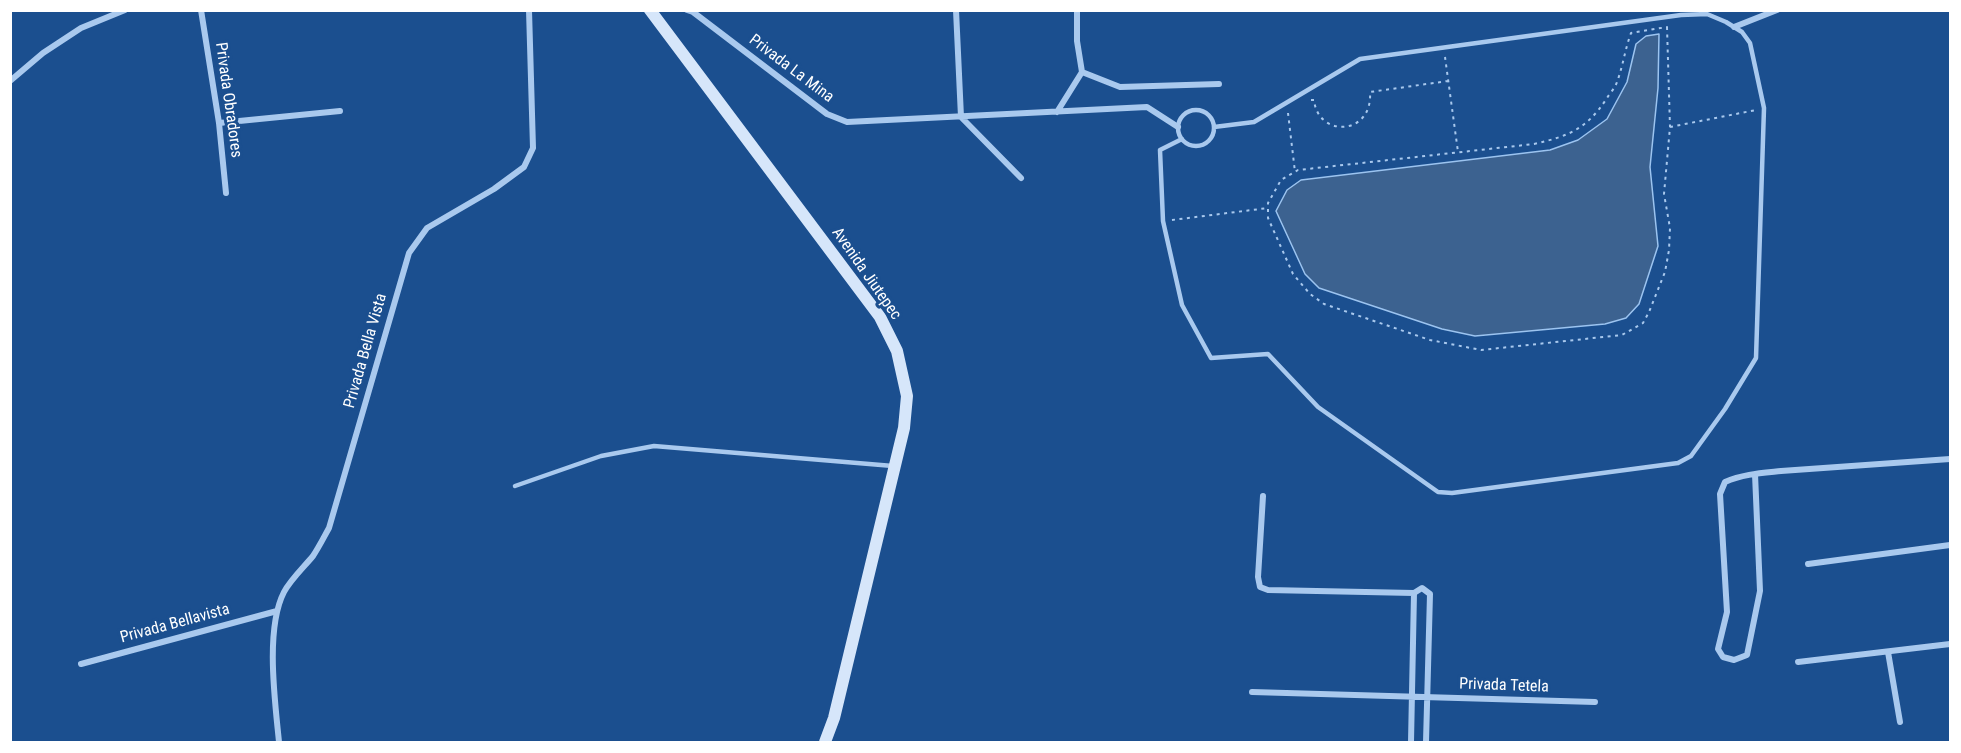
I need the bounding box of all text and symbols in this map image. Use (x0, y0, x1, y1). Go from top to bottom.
street label: Privada La Mina (745, 31, 837, 107)
street label: Privada Obradores (210, 41, 246, 159)
street label: Avenida Jiutepec (827, 224, 905, 324)
street label: Privada Bella Vista (340, 291, 392, 411)
street label: Privada Bellavista (118, 600, 232, 648)
street label: Privada Tetela (1459, 675, 1549, 697)

